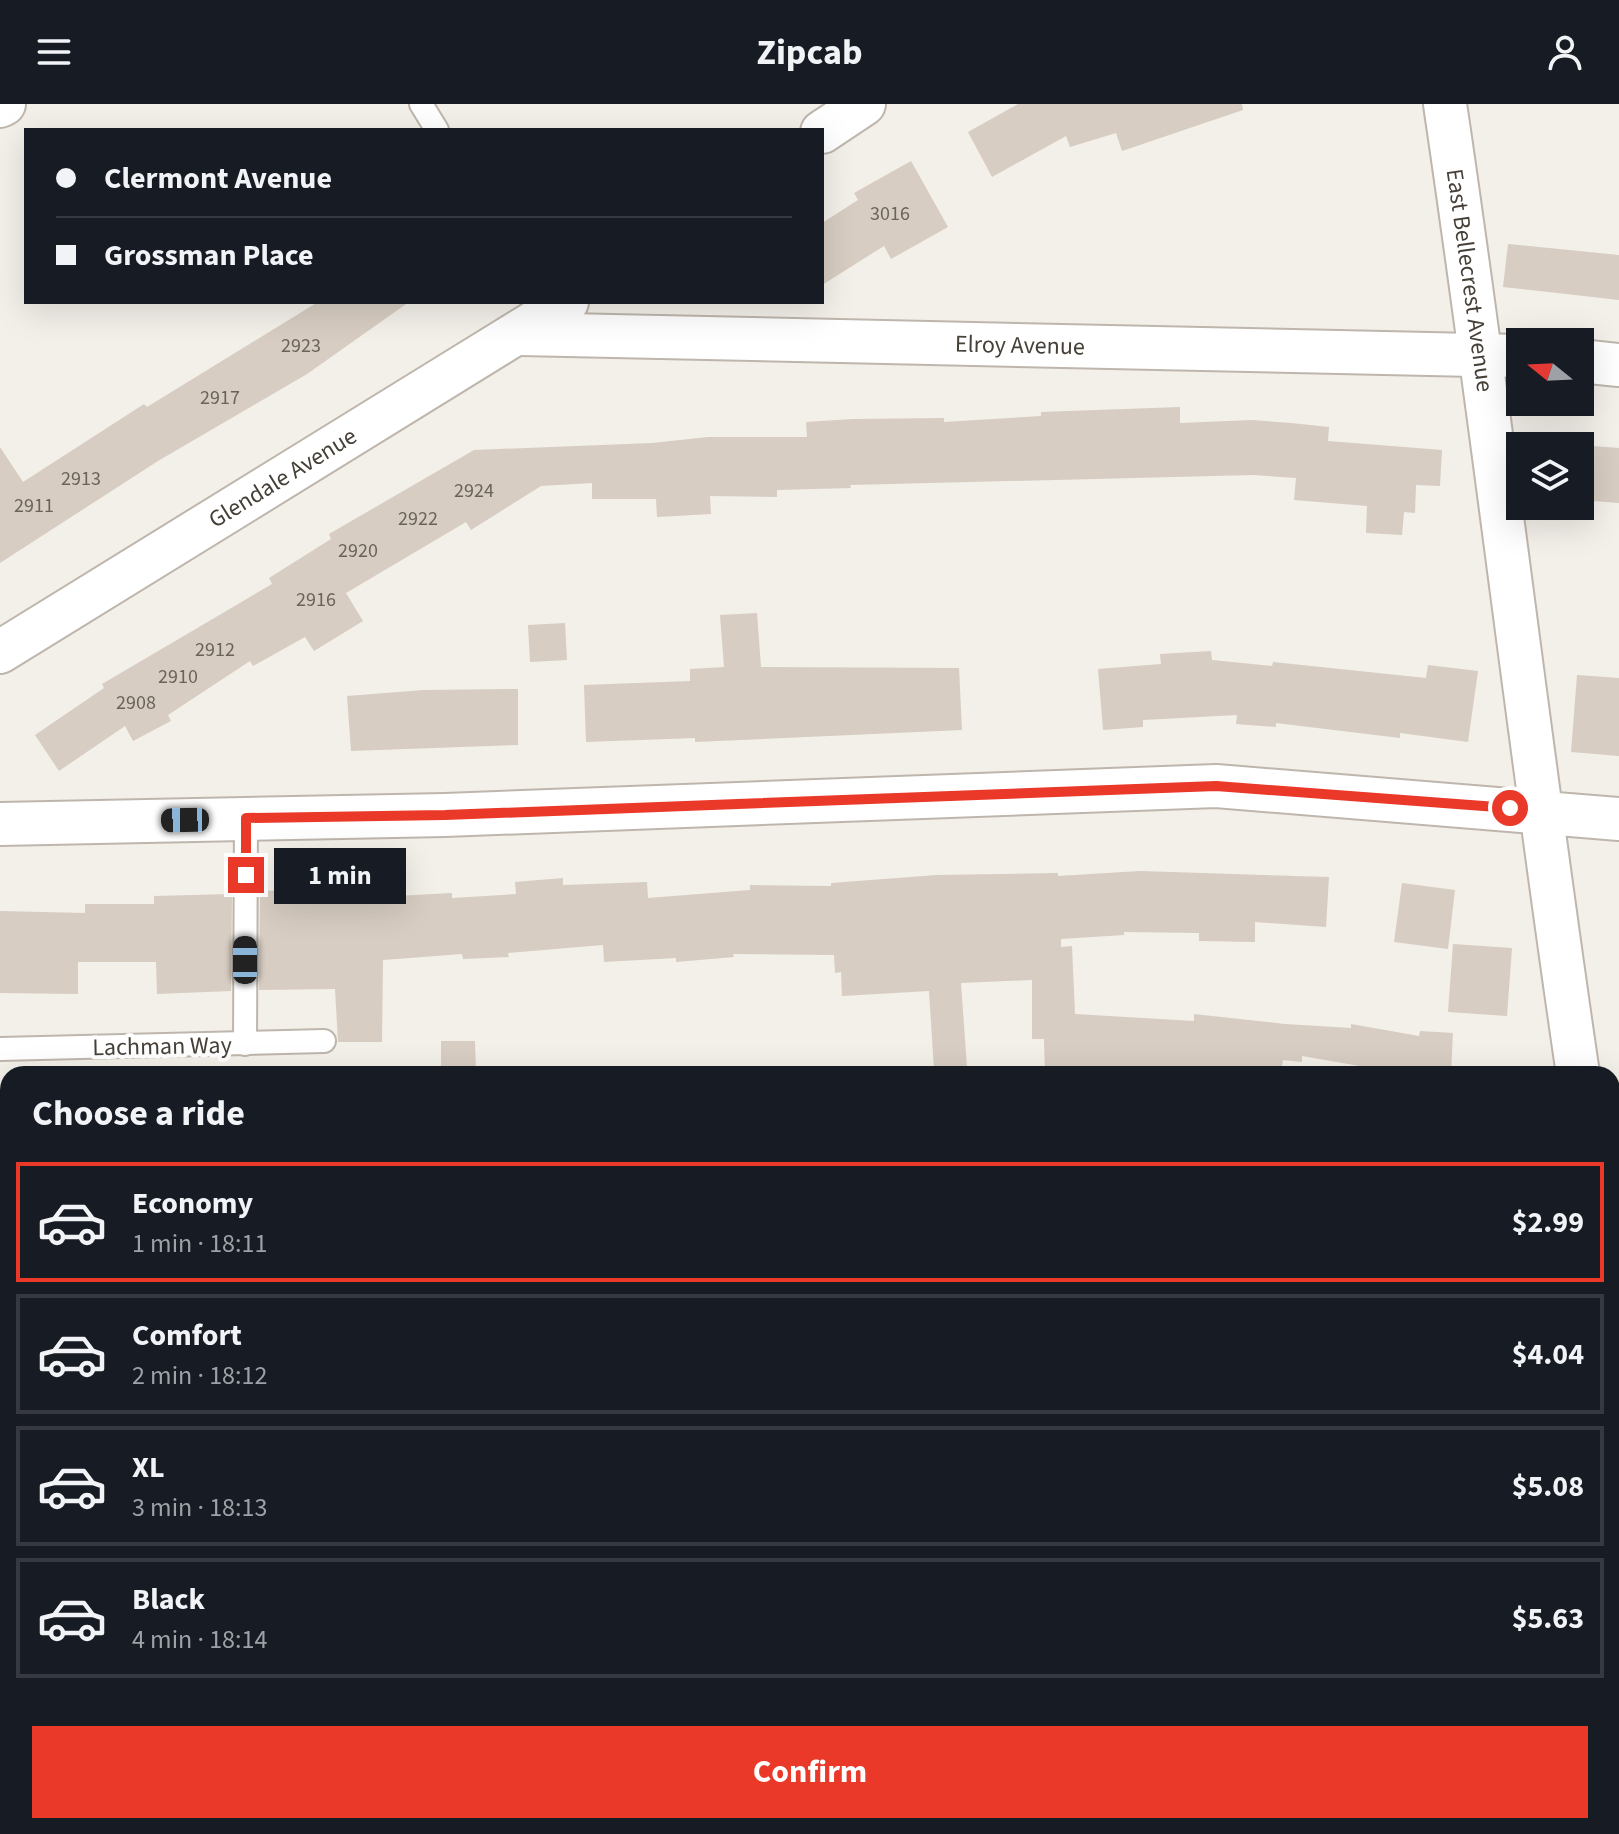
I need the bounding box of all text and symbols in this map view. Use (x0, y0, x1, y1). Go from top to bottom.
text: Zipcab (756, 27, 863, 78)
icon: menu (32, 30, 76, 74)
icon: person (1543, 30, 1587, 74)
text: Clermont Avenue (104, 157, 332, 200)
street label: East Bellecrest Avenue (1437, 166, 1502, 394)
house number: 3016 (870, 200, 910, 228)
text: Grossman Place (104, 234, 314, 277)
street label: Elroy Avenue (955, 327, 1085, 364)
north arrow (1506, 328, 1594, 416)
map controls (1506, 328, 1594, 520)
house number: 2923 (281, 332, 321, 360)
house number: 2917 (200, 384, 240, 412)
street label: Glendale Avenue (202, 419, 364, 537)
button: layers (1506, 432, 1594, 520)
house number: 2913 (61, 465, 101, 493)
house number: 2924 (454, 477, 494, 505)
house number: 2911 (14, 492, 54, 520)
house number: 2922 (398, 505, 438, 533)
house number: 2920 (338, 537, 378, 565)
house number: 2916 (296, 586, 336, 614)
house number: 2912 (195, 636, 235, 664)
house number: 2910 (158, 663, 198, 691)
house number: 2908 (116, 689, 156, 717)
route start (1492, 790, 1528, 826)
car (161, 808, 209, 832)
callout: 1 min (274, 847, 406, 903)
route end (228, 857, 264, 893)
text: 1 min (308, 857, 372, 894)
car (233, 936, 257, 984)
street label: Lachman Way (92, 1028, 232, 1065)
text: Choose a ride (32, 1088, 245, 1139)
text: Economy (132, 1182, 253, 1225)
icon: car (36, 1186, 108, 1258)
text: $2.99 (1512, 1201, 1584, 1244)
text: 1 min · 18:11 (132, 1225, 267, 1262)
text: Comfort (132, 1314, 242, 1357)
icon: car (36, 1318, 108, 1390)
text: $4.04 (1512, 1333, 1584, 1376)
text: 2 min · 18:12 (132, 1357, 267, 1394)
text: XL (132, 1446, 165, 1489)
icon: car (36, 1450, 108, 1522)
text: $5.08 (1512, 1465, 1584, 1508)
text: 3 min · 18:13 (132, 1489, 267, 1526)
text: Black (132, 1578, 205, 1621)
icon: car (36, 1582, 108, 1654)
text: $5.63 (1512, 1597, 1584, 1640)
text: 4 min · 18:14 (132, 1621, 267, 1658)
button: Confirm (32, 1726, 1588, 1818)

